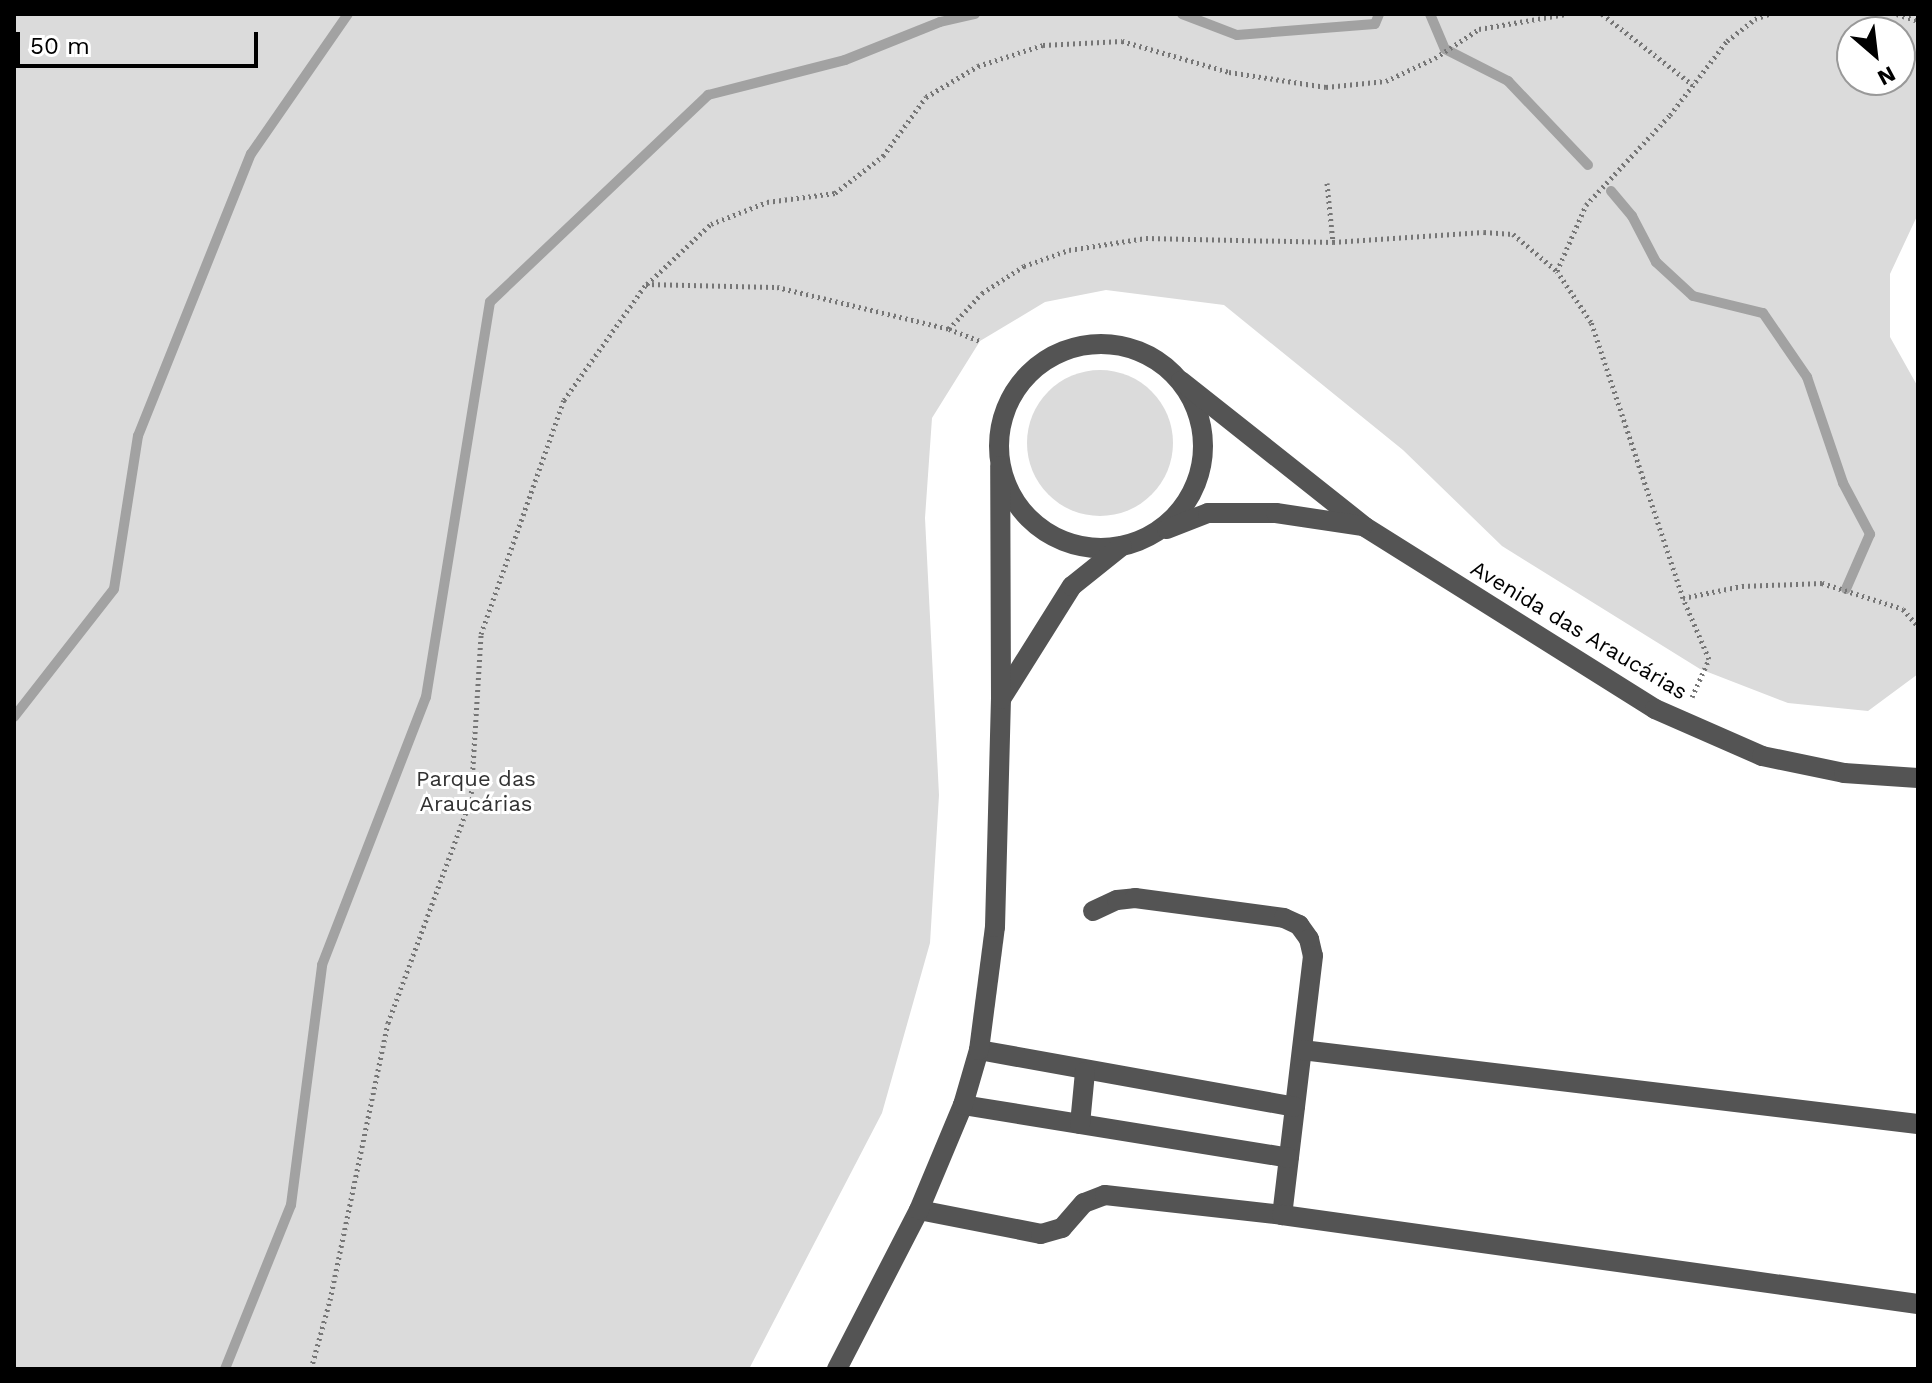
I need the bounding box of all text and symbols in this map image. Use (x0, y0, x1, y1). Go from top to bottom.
scale bar (20, 16, 262, 66)
north arrow (1836, 16, 1916, 96)
text: 50 m (30, 32, 90, 60)
text: N (1873, 61, 1900, 91)
street label: Avenida das Araucárias (1465, 554, 1693, 706)
park label: Parque das Araucárias (416, 765, 536, 816)

